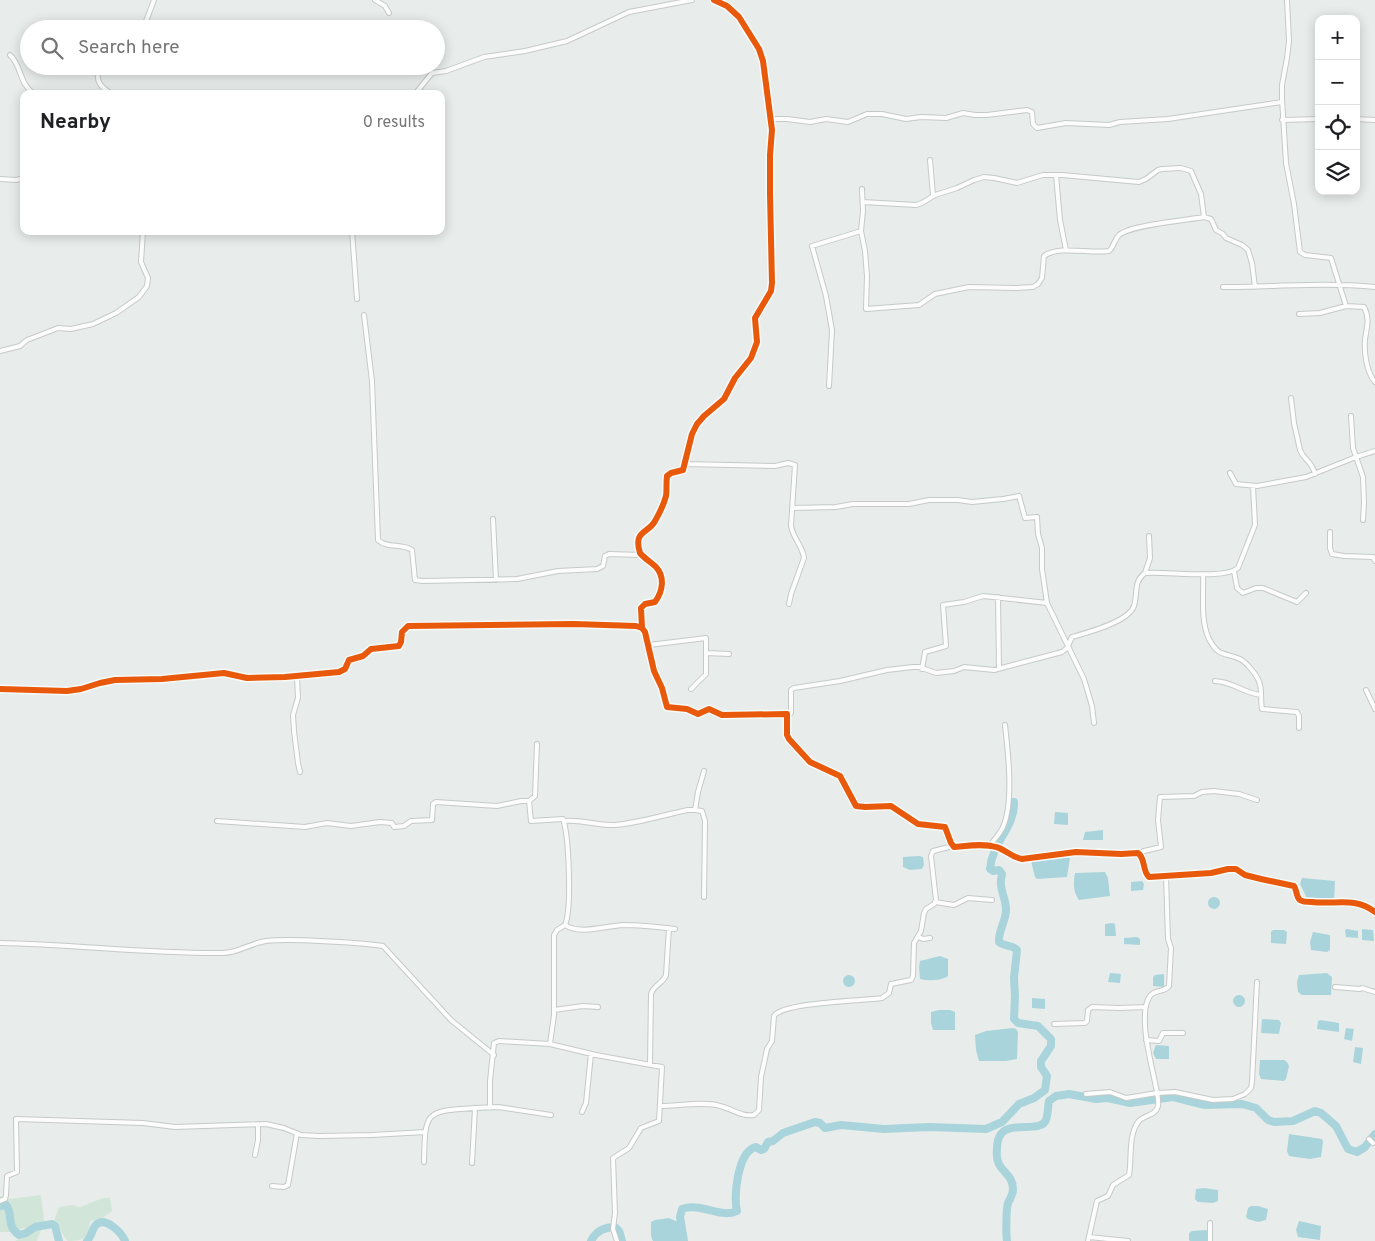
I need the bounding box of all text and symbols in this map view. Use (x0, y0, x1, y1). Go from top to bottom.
map controls (1315, 15, 1360, 195)
button: + (1315, 15, 1360, 60)
search box (20, 20, 445, 75)
icon: search (38, 34, 66, 62)
text: Search here (78, 36, 180, 60)
button: − (1315, 60, 1360, 105)
button: locate (1315, 105, 1360, 150)
text: Nearby (40, 109, 111, 136)
text: 0 results (363, 113, 425, 133)
button: layers (1315, 150, 1360, 195)

